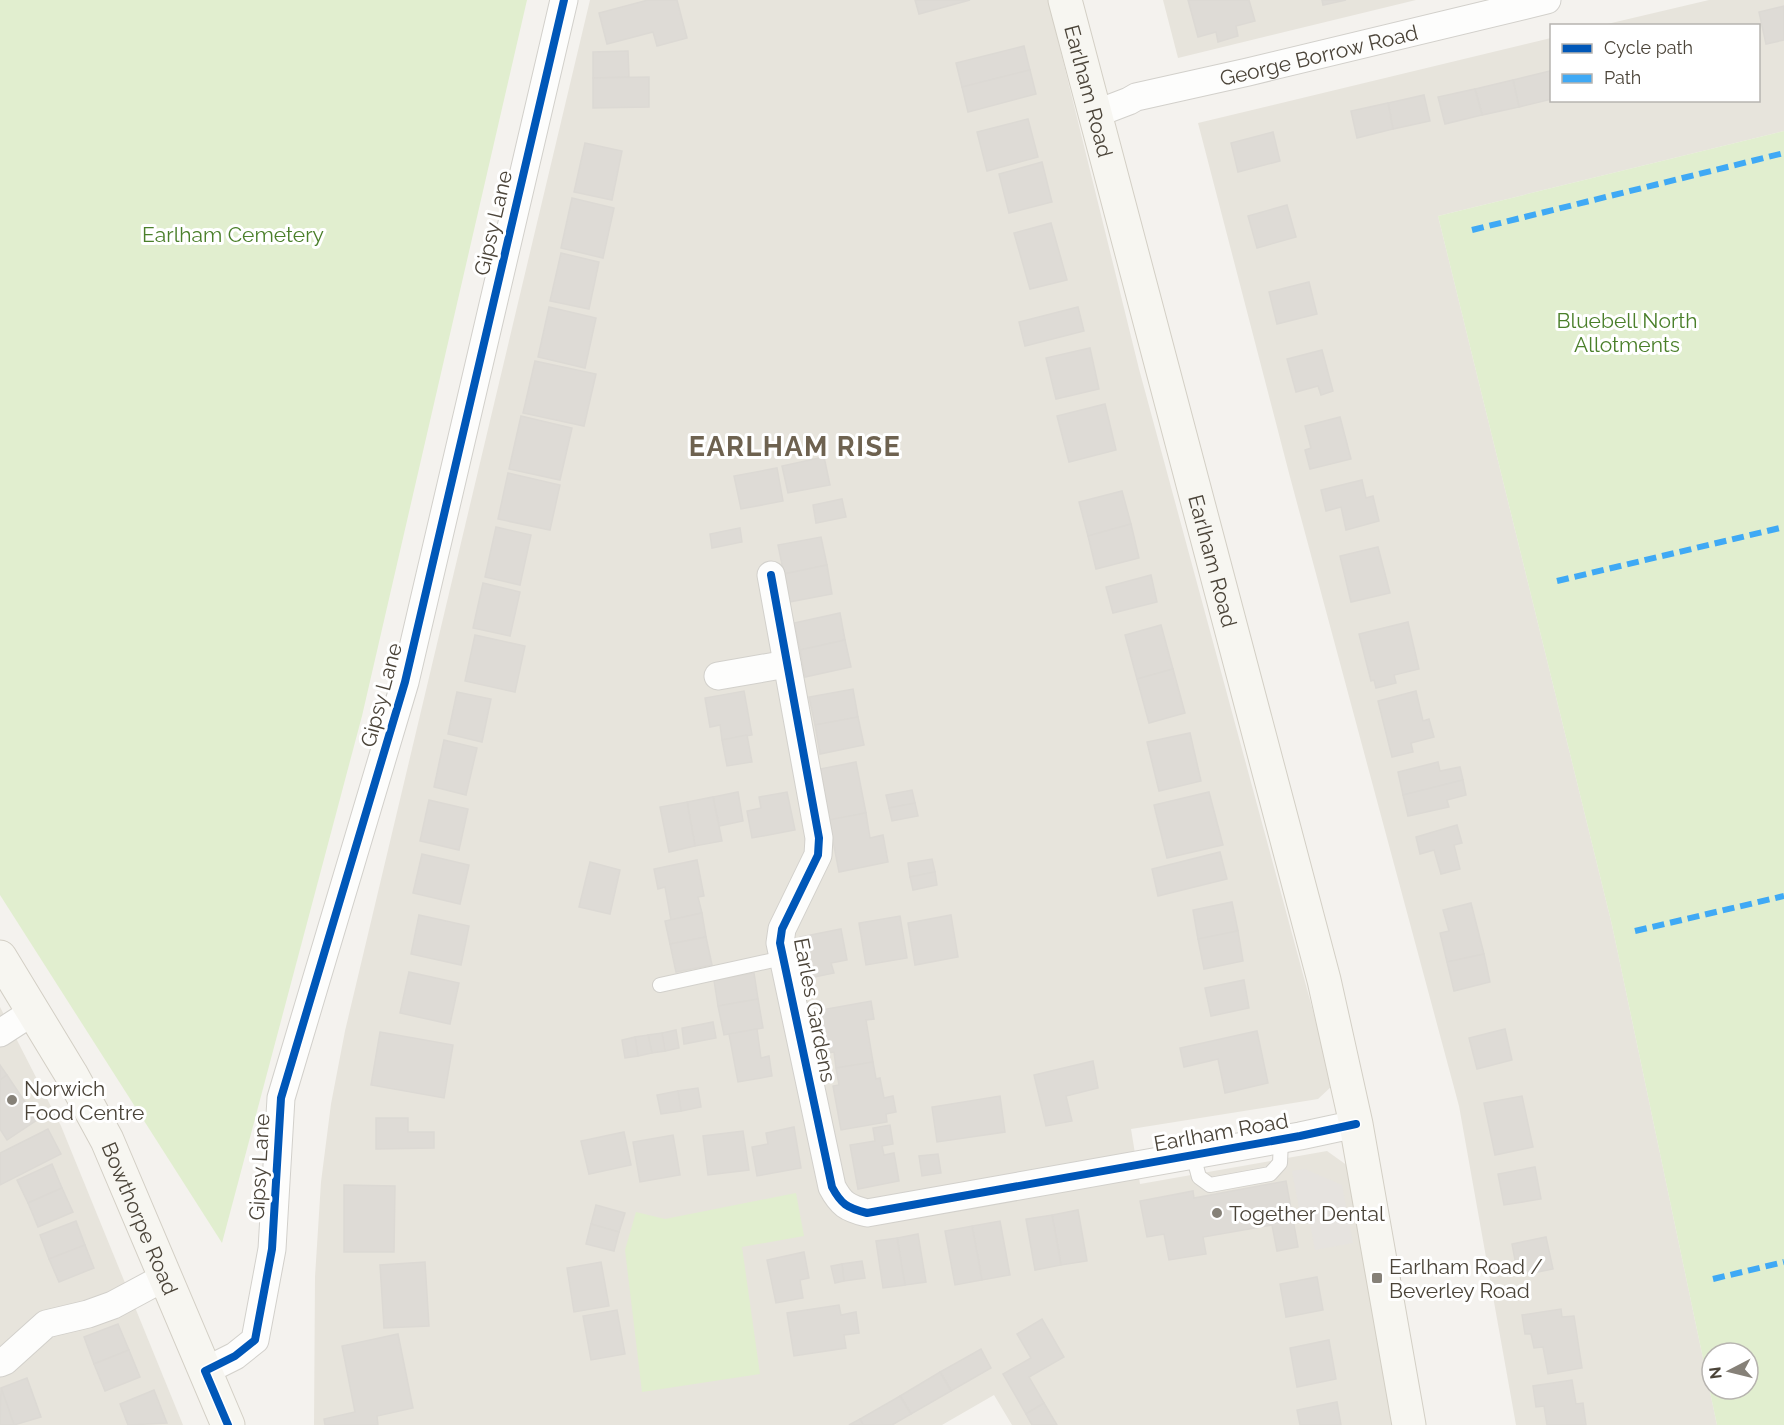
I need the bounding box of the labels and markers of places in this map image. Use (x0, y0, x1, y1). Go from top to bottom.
place label: Norwich Food Centre (24, 1076, 144, 1125)
marker: Norwich Food Centre (5, 1093, 19, 1107)
place label: Together Dental (1229, 1201, 1385, 1226)
marker: Together Dental (1210, 1206, 1224, 1220)
place label: Earlham Road / Beverley Road (1389, 1254, 1543, 1303)
marker: Earlham Road / Beverley Road (1370, 1271, 1384, 1285)

